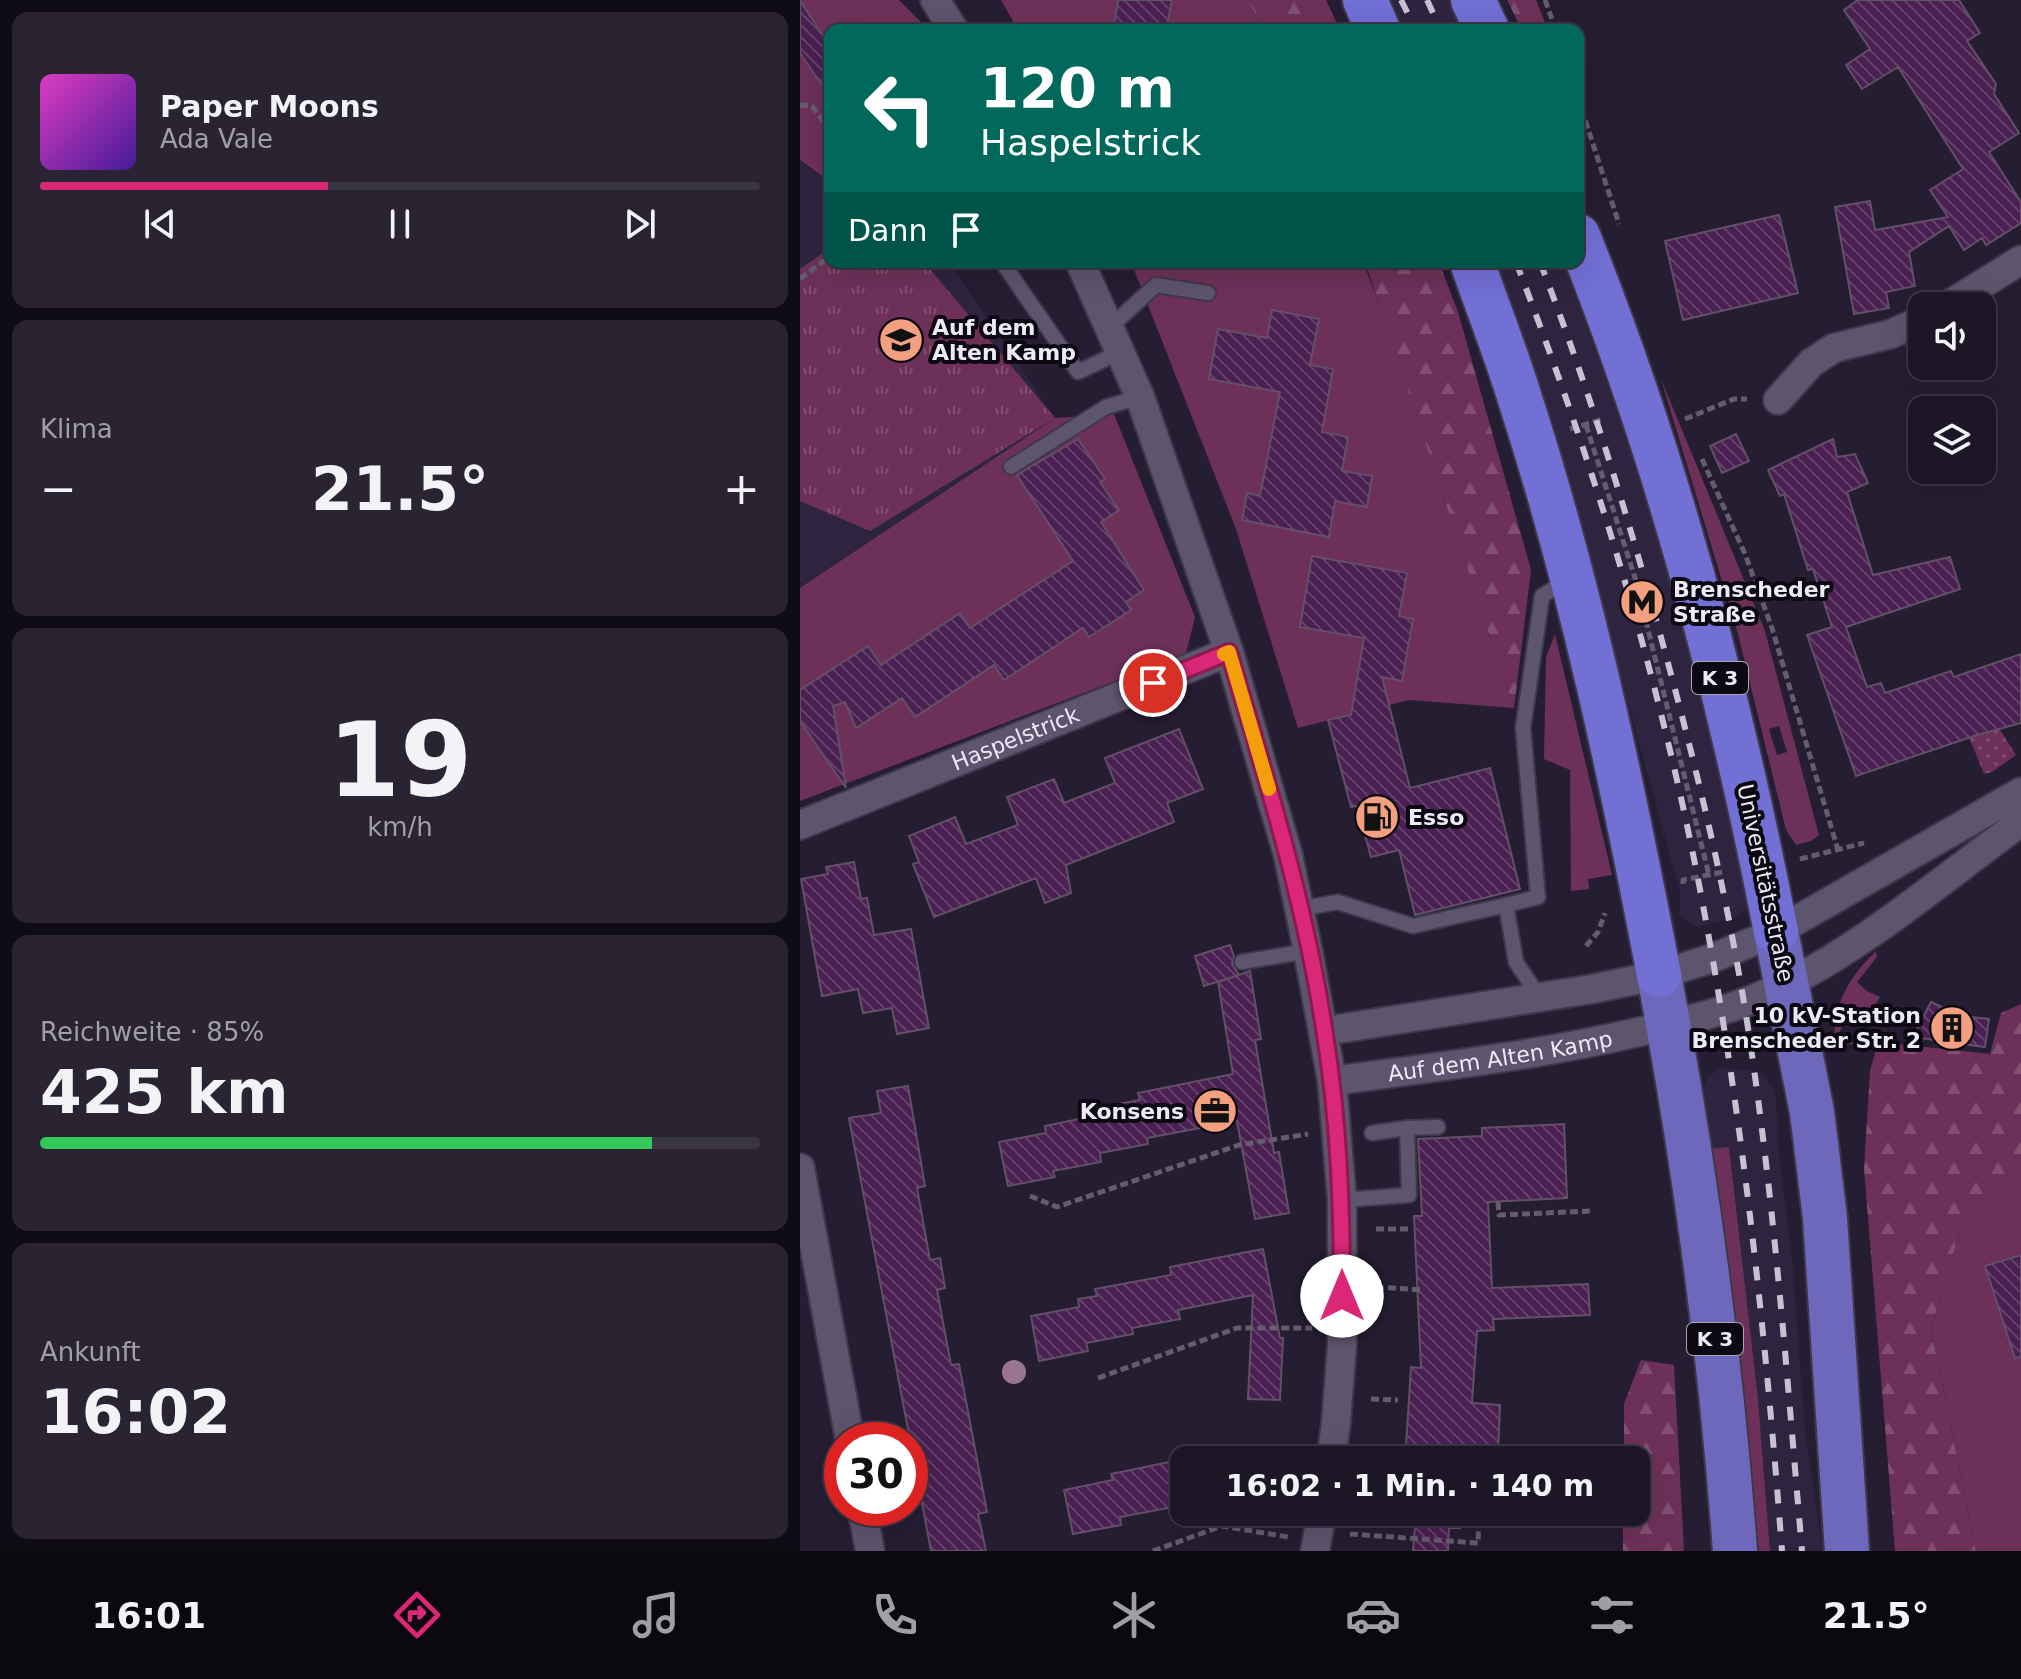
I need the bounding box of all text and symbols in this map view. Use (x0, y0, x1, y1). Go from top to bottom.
text: 120 m (980, 55, 1175, 120)
icon: left (848, 56, 952, 160)
text: Paper Moons (160, 89, 379, 124)
text: Haspelstrick (980, 122, 1201, 163)
text: Ada Vale (160, 124, 273, 154)
icon: previous (138, 202, 182, 246)
icon: pause (378, 202, 422, 246)
icon: next (618, 202, 662, 246)
icon: arrive (944, 208, 988, 252)
text: Dann (848, 213, 928, 248)
map controls (1908, 292, 1996, 484)
button: sound (1908, 292, 1996, 380)
place label: Auf dem Alten Kamp (932, 315, 1076, 365)
school or university icon: Auf dem Alten Kamp (877, 316, 925, 364)
button: layers (1908, 396, 1996, 484)
text: Klima (40, 414, 113, 444)
text: 21.5° (311, 454, 489, 524)
text: − (40, 463, 77, 514)
text: + (723, 463, 760, 514)
place label: Brenscheder Straße (1673, 577, 1830, 627)
metro station icon: Brenscheder Straße (1618, 578, 1666, 626)
pin (1119, 649, 1187, 717)
icon: arrive (1131, 661, 1175, 705)
road number: K 3 (1692, 662, 1748, 694)
text: 19 (328, 699, 472, 821)
street label: Haspelstrick (948, 702, 1083, 776)
street label: Universitätsstraße (1732, 782, 1799, 984)
fuel station icon: Esso (1353, 793, 1401, 841)
place label: Esso (1408, 805, 1464, 830)
text: km/h (367, 812, 433, 842)
place label: 10 kV-Station Brenscheder Str. 2 (1692, 1003, 1921, 1053)
building icon: 10 kV-Station Brenscheder Str. 2 (1928, 1004, 1976, 1052)
text: Reichweite · 85% (40, 1017, 264, 1047)
street label: Auf dem Alten Kamp (1386, 1026, 1615, 1086)
text: 425 km (40, 1057, 289, 1127)
office icon: Konsens (1191, 1087, 1239, 1135)
place label: Konsens (1080, 1099, 1184, 1124)
position arrow (1300, 1254, 1384, 1338)
road number: K 3 (1687, 1323, 1743, 1355)
text: Ankunft (40, 1337, 140, 1367)
text: 16:02 (40, 1377, 231, 1447)
speed limit sign: 30 (824, 1422, 928, 1526)
text: 16:02 · 1 Min. · 140 m (1226, 1468, 1594, 1503)
icon: directions (389, 1587, 445, 1643)
icon: music (628, 1587, 684, 1643)
icon: phone (867, 1587, 923, 1643)
icon: climate (1106, 1587, 1162, 1643)
icon: car (1345, 1587, 1401, 1643)
icon: filters (1584, 1587, 1640, 1643)
text: 16:01 (91, 1595, 206, 1636)
text: 21.5° (1823, 1595, 1929, 1636)

